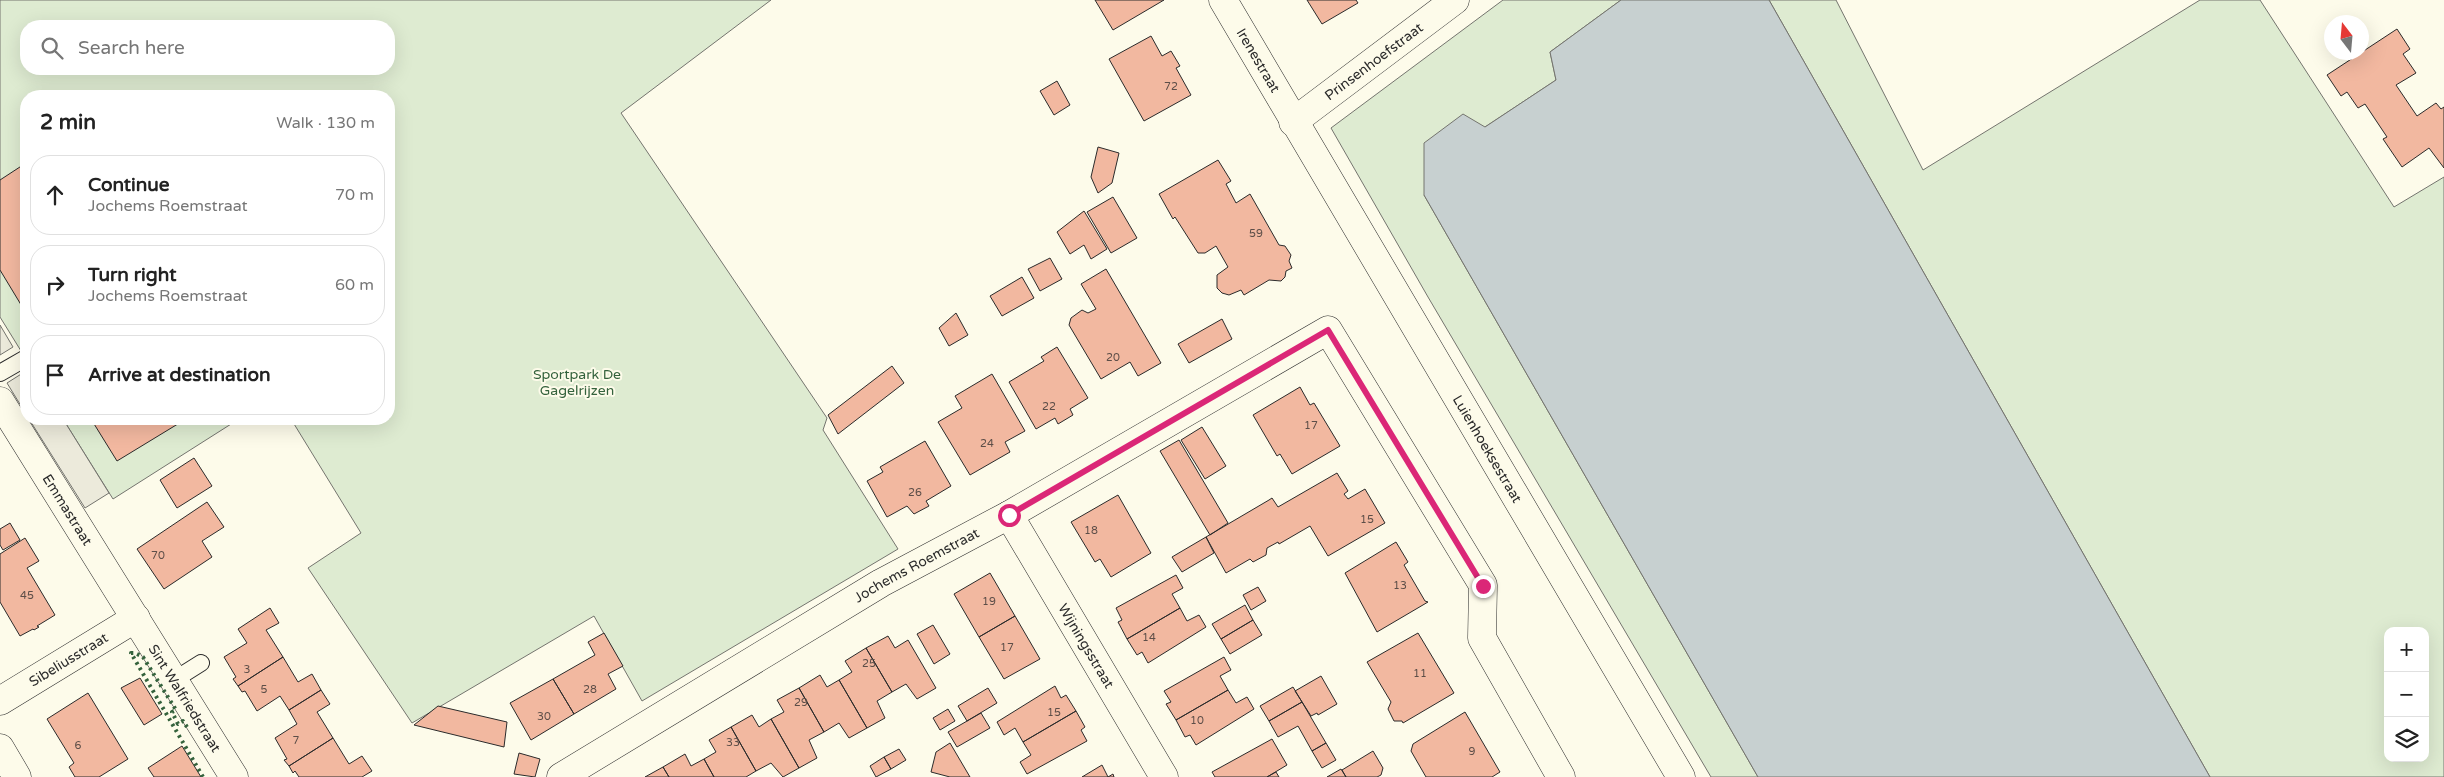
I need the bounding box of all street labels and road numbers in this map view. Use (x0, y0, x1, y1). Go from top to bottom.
street label: Prinsenhoefstraat (1322, 19, 1427, 104)
street label: Irenestraat (1233, 25, 1284, 96)
street label: Luienhoeksestraat (1449, 392, 1526, 507)
street label: Emmastraat (39, 471, 96, 549)
street label: Jochems Roemstraat (851, 524, 983, 606)
street label: Wijningsstraat (1054, 601, 1118, 692)
street label: Sibeliusstraat (26, 629, 112, 690)
street label: Sint Walfriedstraat (145, 641, 225, 756)

